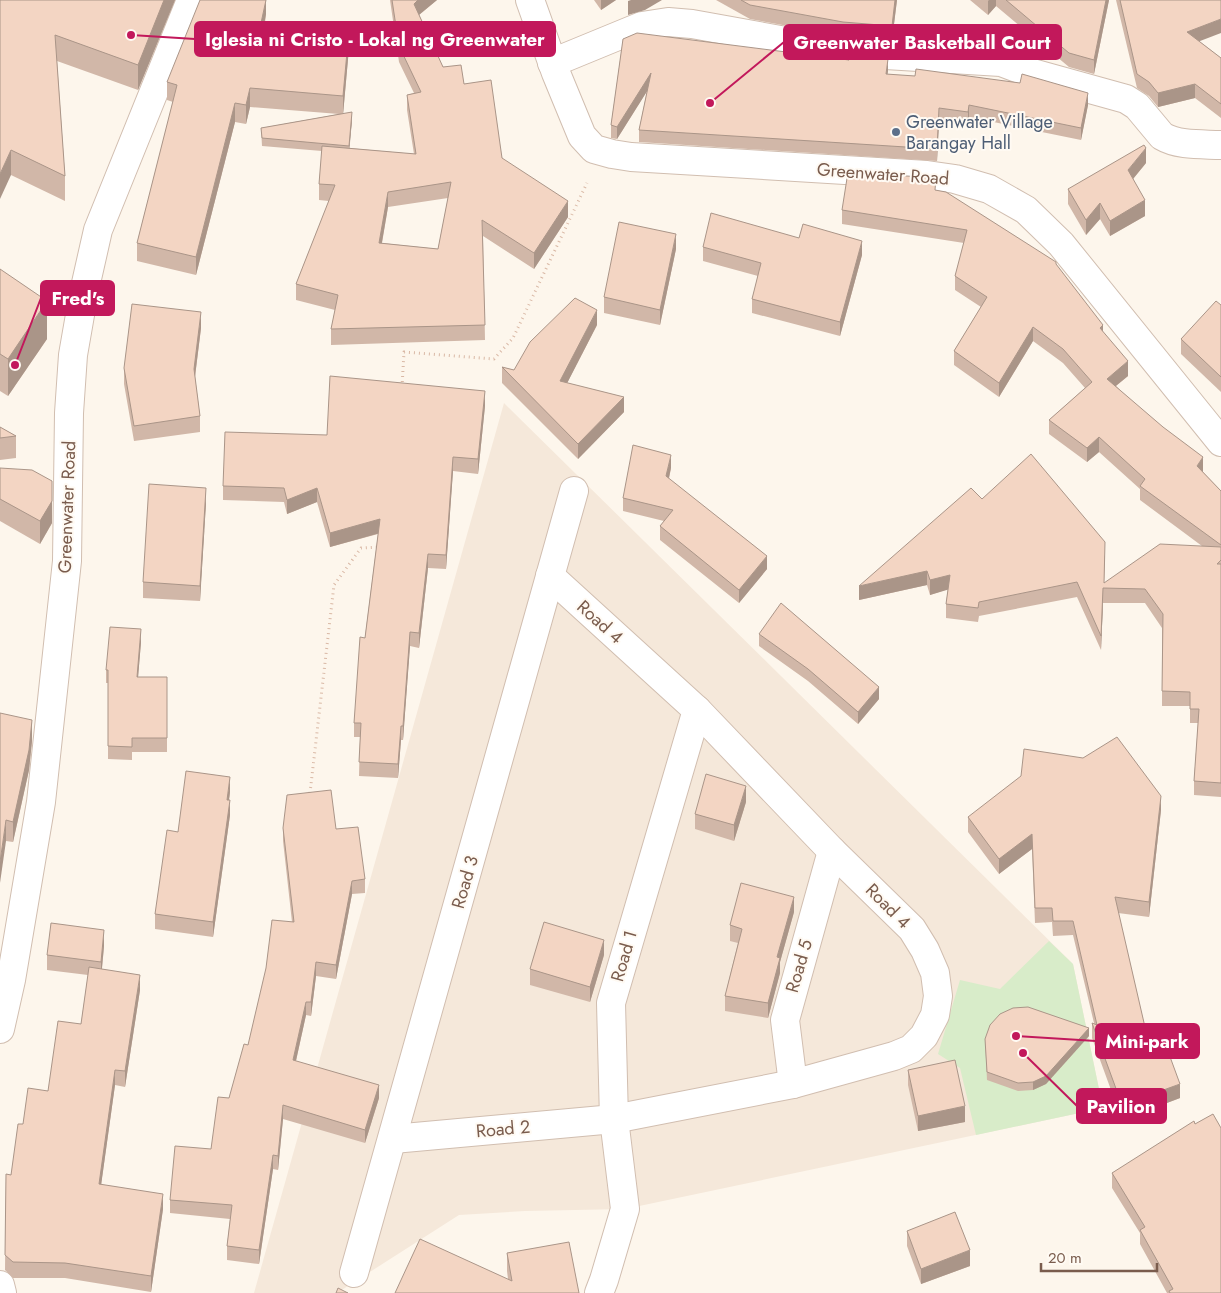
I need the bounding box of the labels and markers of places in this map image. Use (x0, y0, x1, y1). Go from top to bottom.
callout: Iglesia ni Cristo - Lokal ng Greenwater (195, 22, 555, 56)
callout: Greenwater Basketball Court (784, 25, 1061, 59)
place label: Greenwater Village Barangay Hall (906, 109, 1053, 156)
marker: Greenwater Village Barangay Hall (890, 126, 902, 138)
callout: Fred's (41, 281, 114, 315)
callout: Mini-park (1096, 1024, 1199, 1058)
callout: Pavilion (1077, 1089, 1166, 1123)

